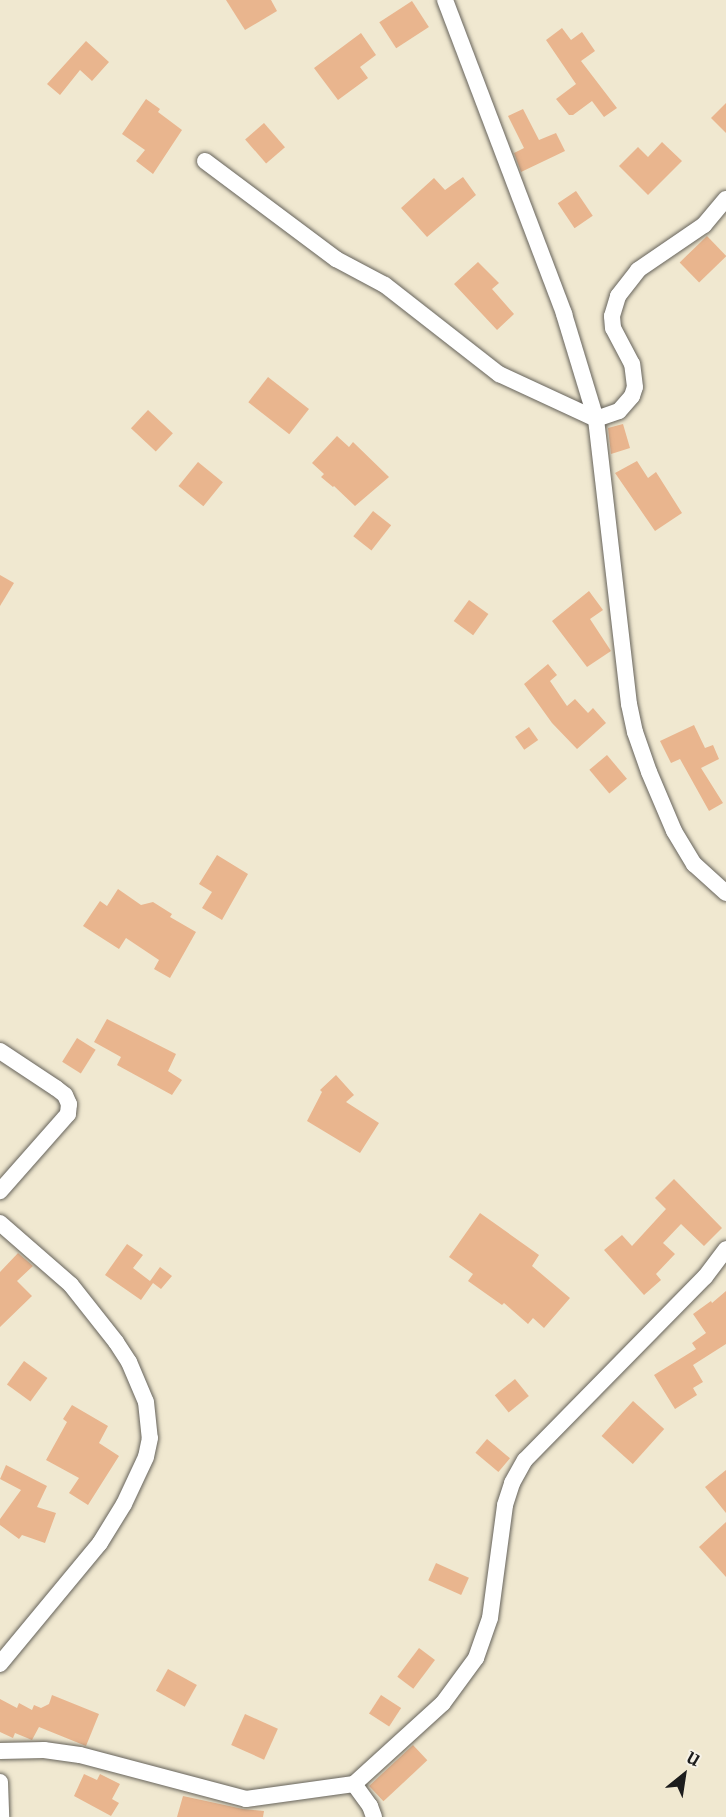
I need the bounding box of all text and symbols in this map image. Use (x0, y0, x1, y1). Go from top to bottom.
north arrow (654, 1745, 714, 1805)
text: U (683, 1748, 703, 1770)

